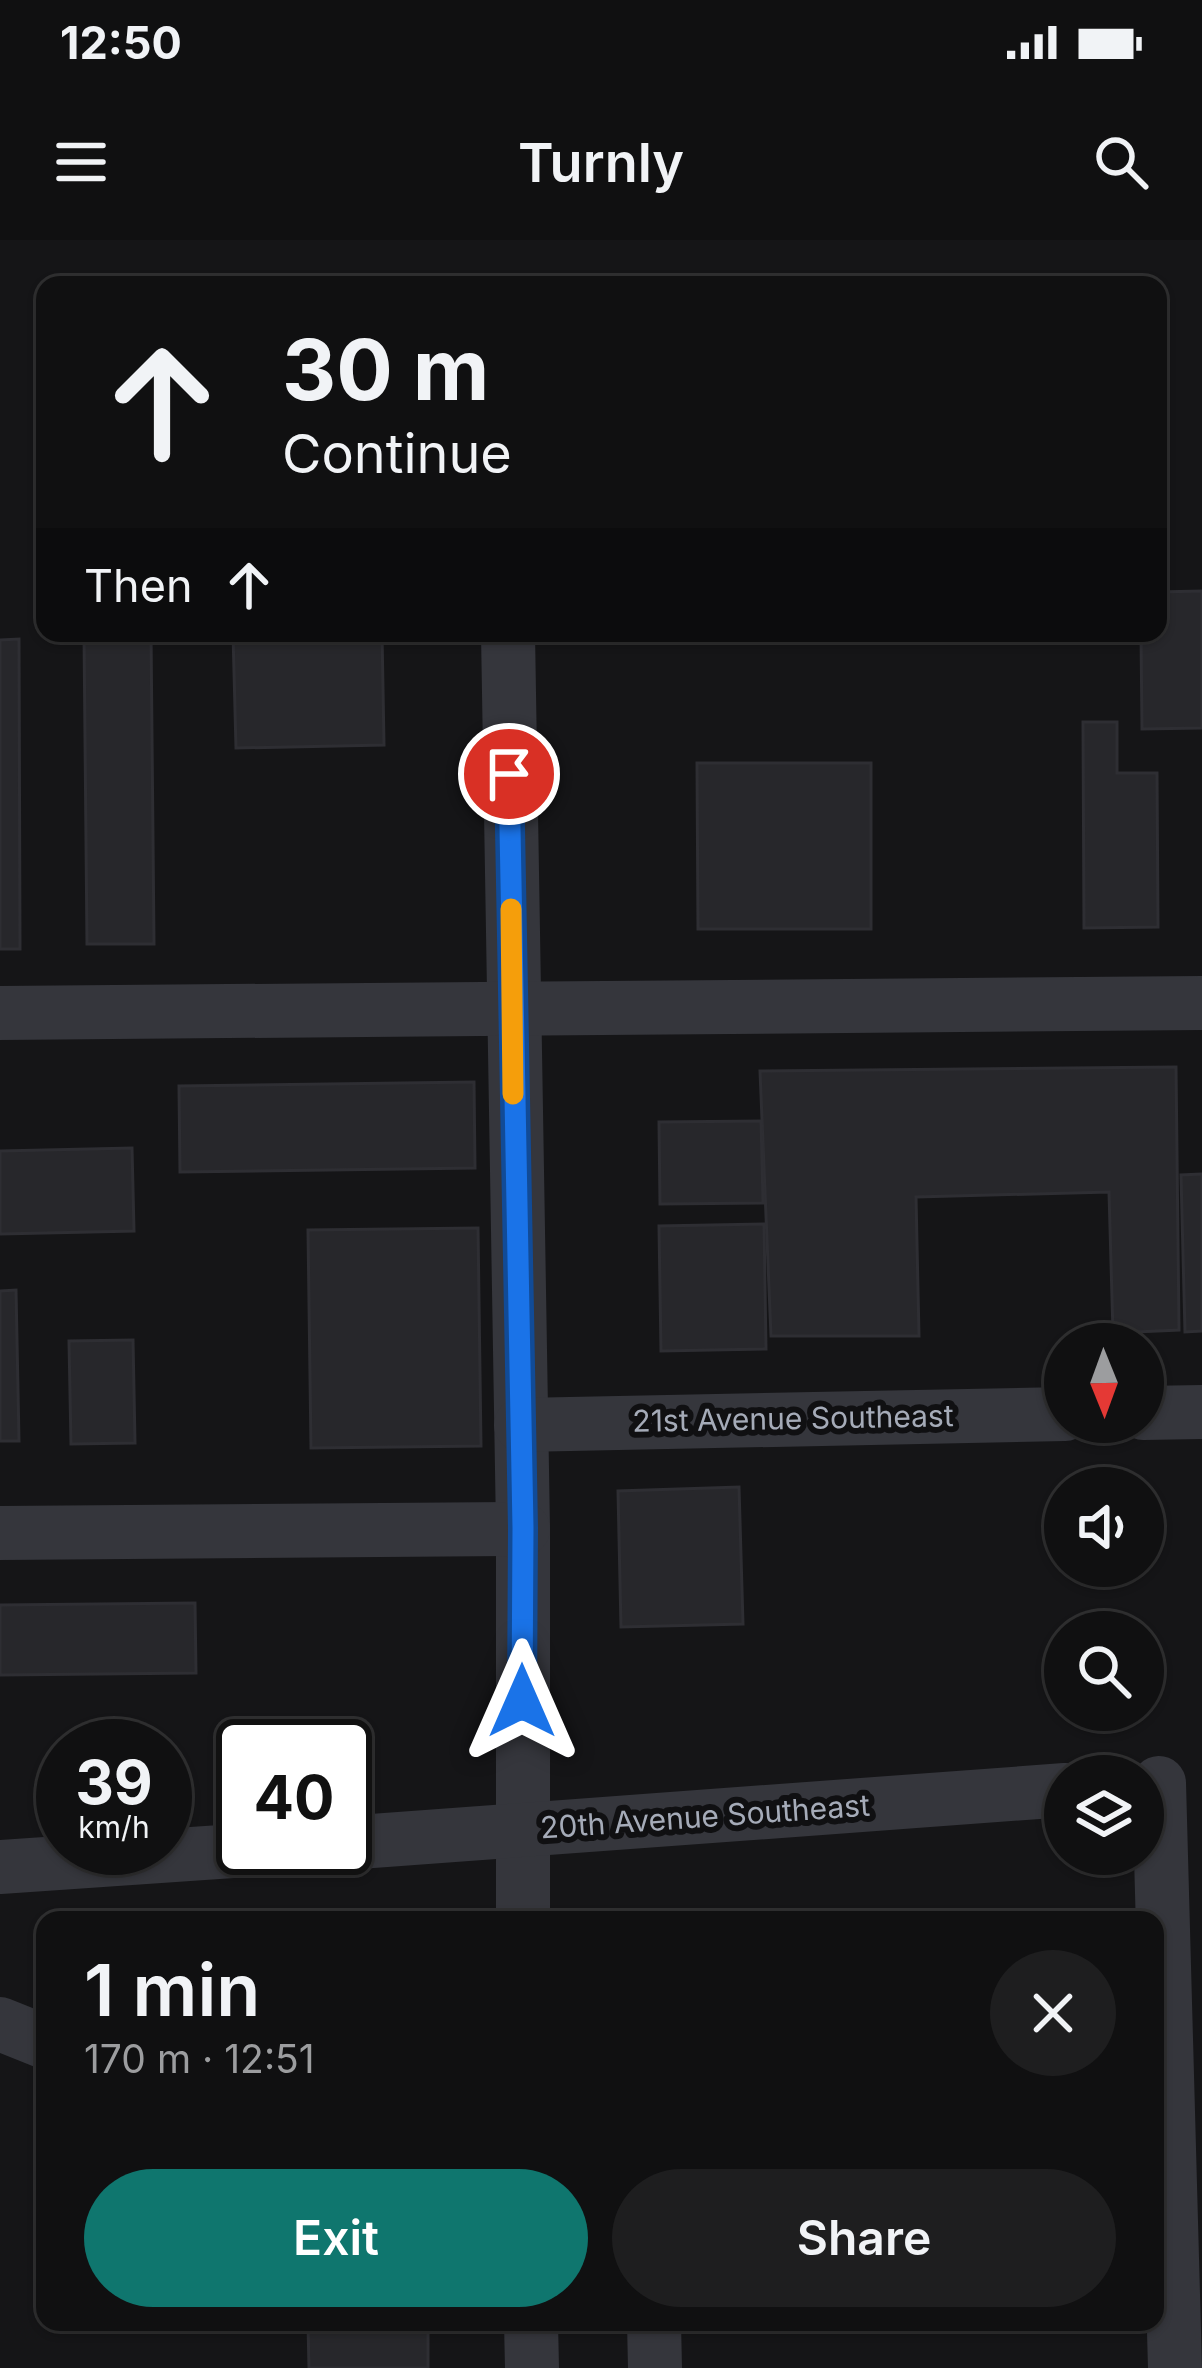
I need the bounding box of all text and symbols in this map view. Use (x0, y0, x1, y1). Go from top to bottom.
text: 12:50 (60, 15, 182, 70)
icon: menu (48, 129, 114, 195)
icon: search (1088, 129, 1154, 195)
text: Turnly (518, 130, 684, 195)
text: 30 m (282, 319, 489, 420)
icon: ahead (84, 324, 240, 480)
text: Continue (282, 421, 512, 486)
icon: ahead (216, 552, 282, 618)
text: Then (84, 558, 192, 613)
pin (458, 723, 560, 825)
icon: arrive (476, 741, 542, 807)
north arrow (1044, 1323, 1164, 1443)
map controls (1044, 1323, 1164, 1875)
street label: 21st Avenue Southeast (632, 1397, 954, 1439)
button: sound (1044, 1467, 1164, 1587)
button: search (1044, 1611, 1164, 1731)
position arrow (459, 1638, 585, 1764)
speed limit sign: 40 (216, 1719, 372, 1875)
text: 39 (75, 1746, 153, 1818)
button: layers (1044, 1755, 1164, 1875)
street label: 20th Avenue Southeast (539, 1787, 871, 1845)
text: km/h (78, 1809, 150, 1845)
text: 1 min (84, 1946, 260, 2033)
button: close (990, 1950, 1116, 2076)
text: 170 m · 12:51 (84, 2035, 315, 2082)
button: Exit (84, 2169, 588, 2307)
button: Share (612, 2169, 1116, 2307)

